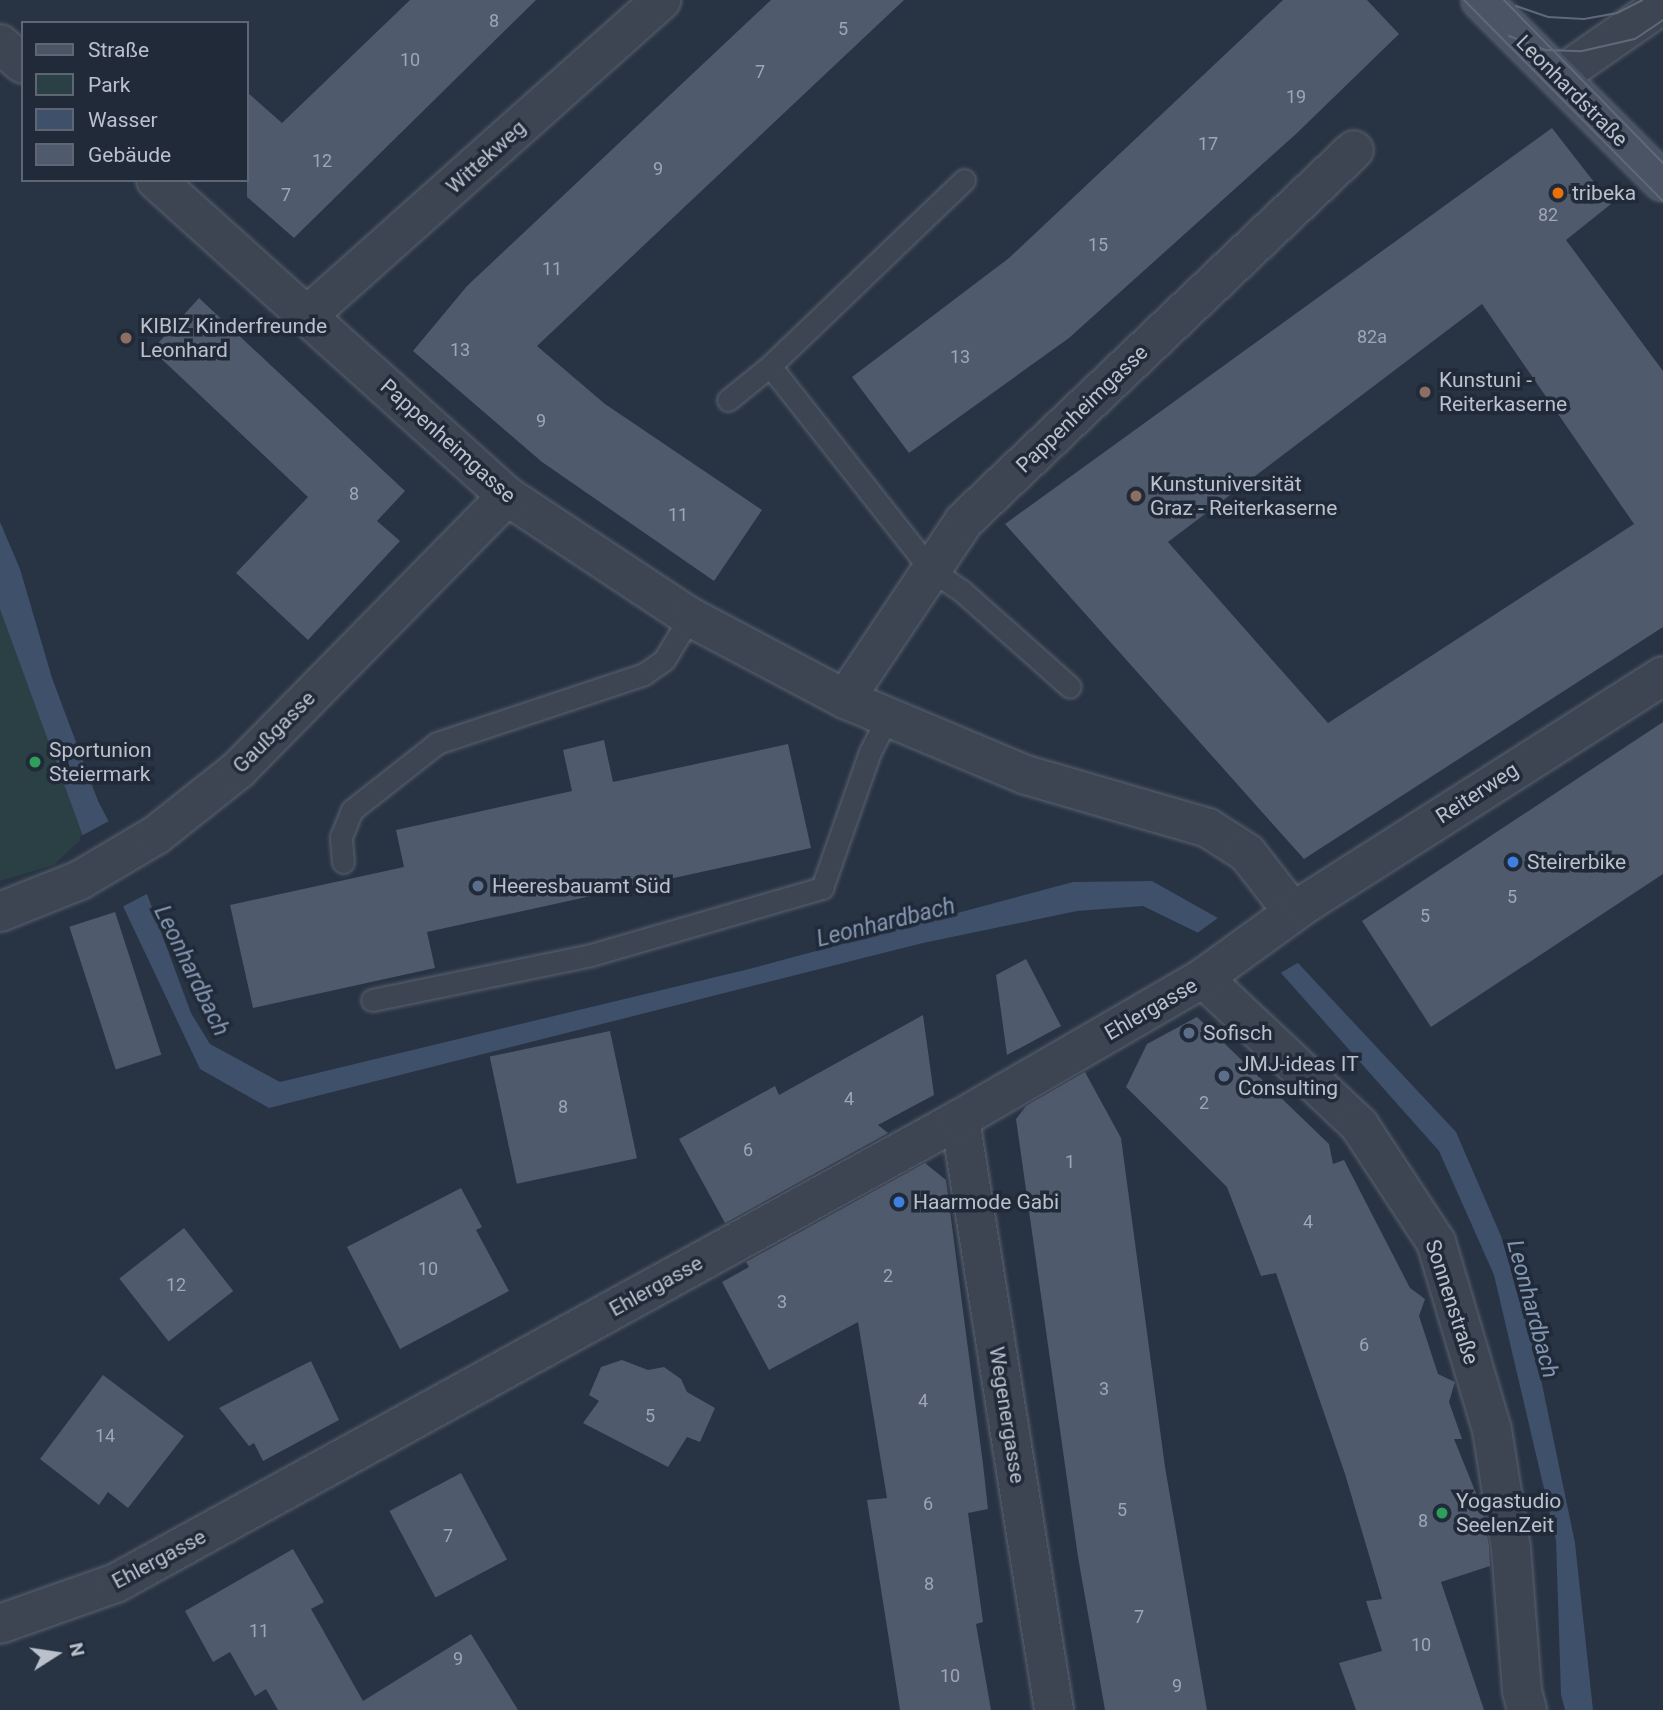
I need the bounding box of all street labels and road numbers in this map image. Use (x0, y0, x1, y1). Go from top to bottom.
street label: Leonhardstraße (1511, 30, 1633, 152)
street label: Wittekweg (441, 115, 531, 199)
street label: Pappenheimgasse (1011, 340, 1153, 478)
street label: Pappenheimgasse (375, 374, 521, 508)
street label: Gaußgasse (228, 686, 320, 778)
street label: Reiterweg (1431, 757, 1523, 829)
street label: Ehlergasse (1100, 972, 1202, 1046)
street label: Sonnenstraße (1420, 1236, 1484, 1368)
street label: Ehlergasse (605, 1250, 707, 1322)
street label: Wegenergasse (984, 1345, 1030, 1485)
street label: Ehlergasse (108, 1524, 210, 1594)

